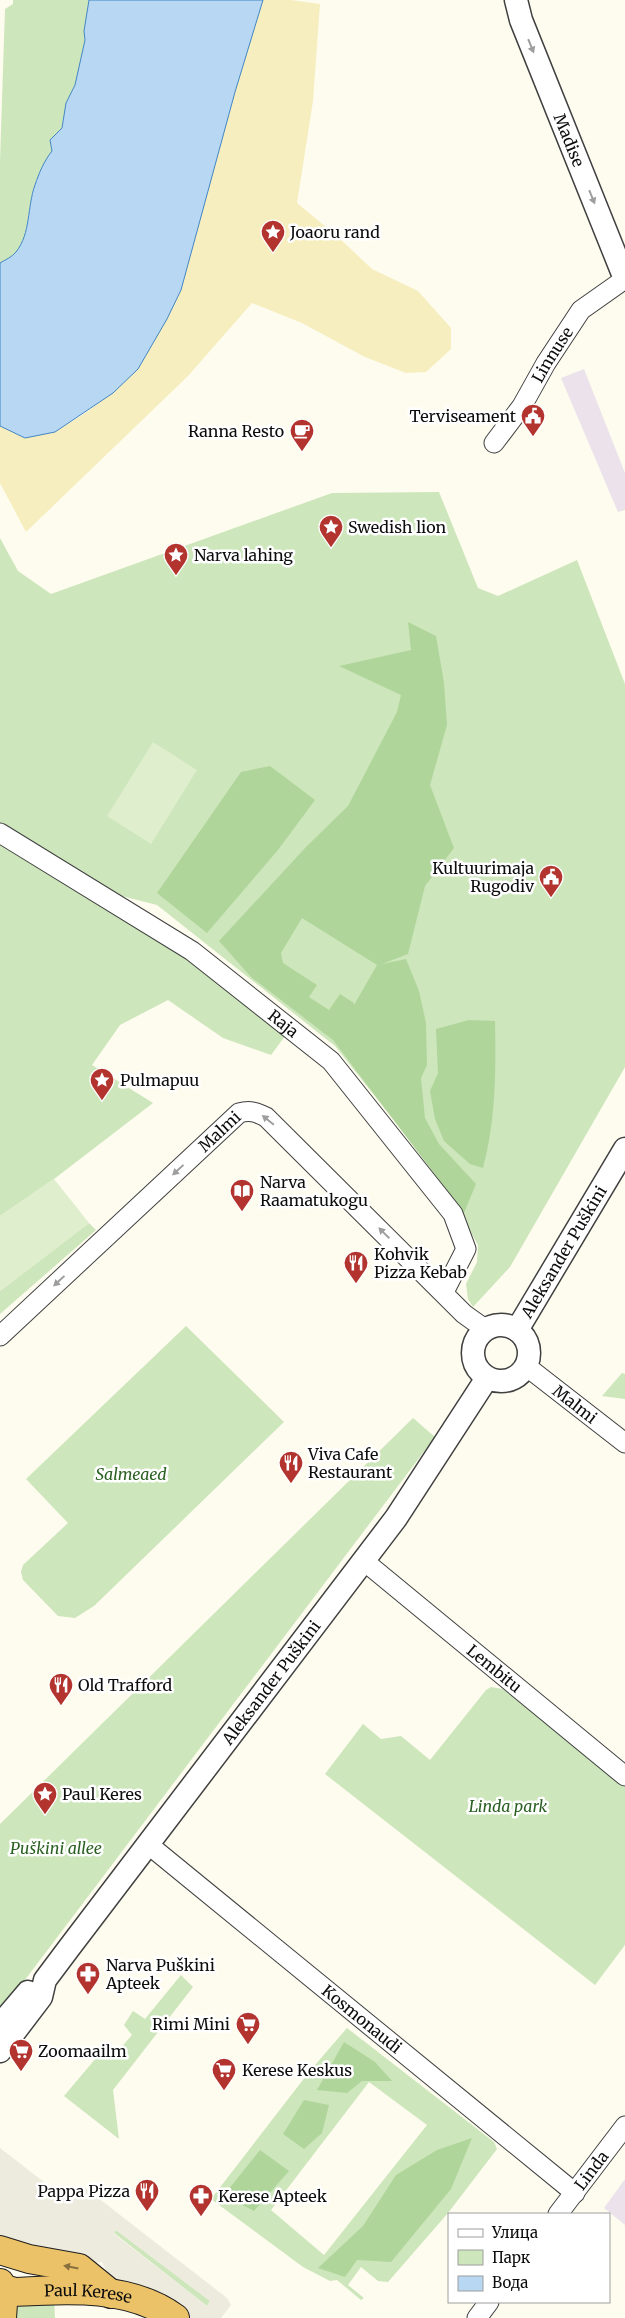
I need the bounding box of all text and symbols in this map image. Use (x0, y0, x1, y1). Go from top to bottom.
one-way arrow (527, 39, 535, 54)
street label: Madise (550, 110, 589, 170)
one-way arrow (588, 190, 596, 205)
place icon: Joaoru rand (260, 219, 286, 253)
place label: Joaoru rand (289, 222, 380, 242)
street label: Linnuse (527, 323, 577, 386)
public building icon: Terviseament (520, 403, 546, 437)
place label: Terviseament (410, 406, 517, 426)
cafe icon: Ranna Resto (289, 418, 315, 452)
place label: Ranna Resto (188, 421, 284, 441)
place icon: Swedish lion (318, 514, 344, 548)
place label: Swedish lion (348, 517, 446, 537)
place icon: Narva lahing (163, 542, 189, 576)
place label: Narva lahing (194, 545, 293, 565)
place label: Kultuurimaja Rugodiv (432, 858, 535, 896)
public building icon: Kultuurimaja Rugodiv (538, 864, 564, 898)
street label: Raja (264, 1005, 303, 1042)
place icon: Pulmapuu (89, 1067, 115, 1101)
place label: Pulmapuu (120, 1070, 199, 1090)
street label: Malmi (194, 1107, 245, 1156)
one-way arrow (262, 1115, 275, 1126)
one-way arrow (172, 1164, 184, 1176)
place label: Narva Raamatukogu (260, 1172, 368, 1210)
library icon: Narva Raamatukogu (229, 1178, 255, 1212)
street label: Aleksander Puškini (516, 1182, 611, 1323)
one-way arrow (379, 1228, 391, 1240)
place label: Kohvik Pizza Kebab (374, 1244, 467, 1282)
restaurant icon: Kohvik Pizza Kebab (343, 1250, 369, 1284)
one-way arrow (53, 1275, 65, 1287)
street label: Malmi (549, 1381, 601, 1427)
place label: Viva Cafe Restaurant (307, 1444, 393, 1482)
restaurant icon: Viva Cafe Restaurant (278, 1450, 304, 1484)
park label: Salmeaed (95, 1464, 167, 1484)
street label: Aleksander Puškini (217, 1616, 325, 1749)
street label: Lembitu (463, 1640, 526, 1697)
restaurant icon: Old Trafford (48, 1672, 74, 1706)
place label: Old Trafford (78, 1675, 172, 1695)
place icon: Paul Keres (32, 1781, 58, 1815)
place label: Paul Keres (62, 1784, 142, 1804)
park label: Linda park (469, 1796, 548, 1816)
park label: Puškini allee (10, 1838, 102, 1858)
place label: Narva Puškini Apteek (105, 1955, 215, 1993)
pharmacy icon: Narva Puškini Apteek (75, 1961, 101, 1995)
street label: Kosmonaudi (318, 1980, 406, 2057)
supermarket icon: Rimi Mini (235, 2011, 261, 2045)
place label: Rimi Mini (152, 2014, 230, 2034)
supermarket icon: Zoomaailm (8, 2038, 34, 2072)
place label: Zoomaailm (38, 2041, 127, 2061)
supermarket icon: Kerese Keskus (211, 2057, 237, 2091)
place label: Kerese Keskus (242, 2060, 352, 2080)
street label: Linda (570, 2146, 613, 2194)
restaurant icon: Pappa Pizza (134, 2178, 160, 2212)
place label: Pappa Pizza (37, 2181, 130, 2201)
pharmacy icon: Kerese Apteek (188, 2183, 214, 2217)
place label: Kerese Apteek (218, 2186, 328, 2206)
legend (448, 2213, 610, 2303)
text: Улица (491, 2223, 538, 2242)
text: Парк (492, 2248, 531, 2267)
one-way arrow (64, 2263, 79, 2271)
text: Вода (492, 2273, 528, 2292)
street label: Paul Kerese (44, 2280, 134, 2307)

